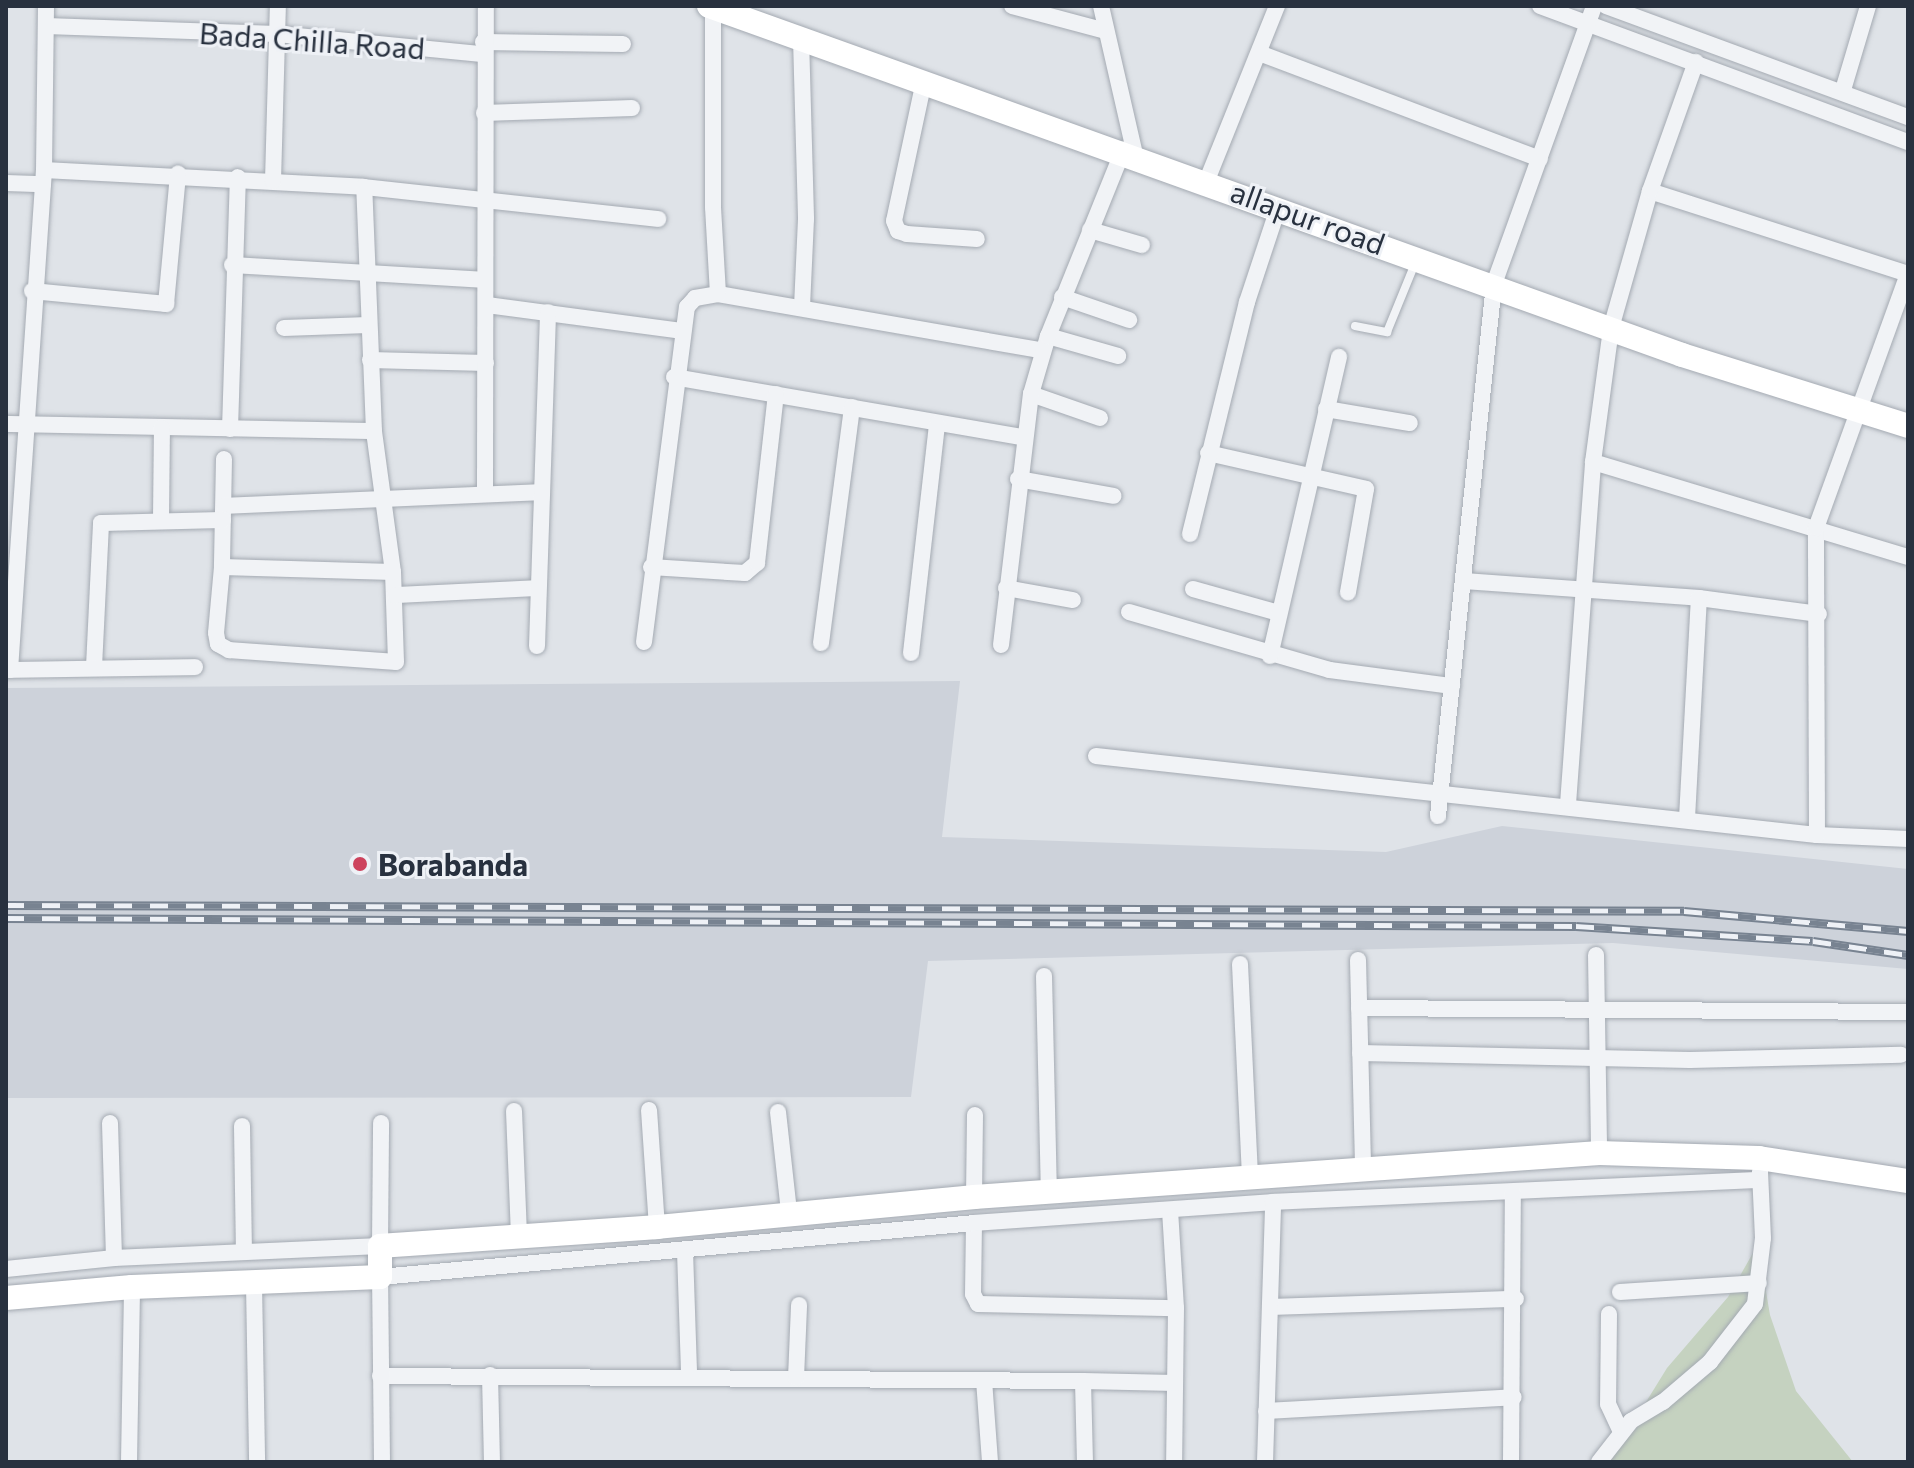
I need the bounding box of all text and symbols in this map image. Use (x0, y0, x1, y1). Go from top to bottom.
street label: Bada Chilla Road (198, 14, 426, 66)
street label: allapur road (1226, 173, 1390, 261)
place label: Borabanda (378, 846, 528, 882)
marker: Borabanda (349, 853, 371, 875)

